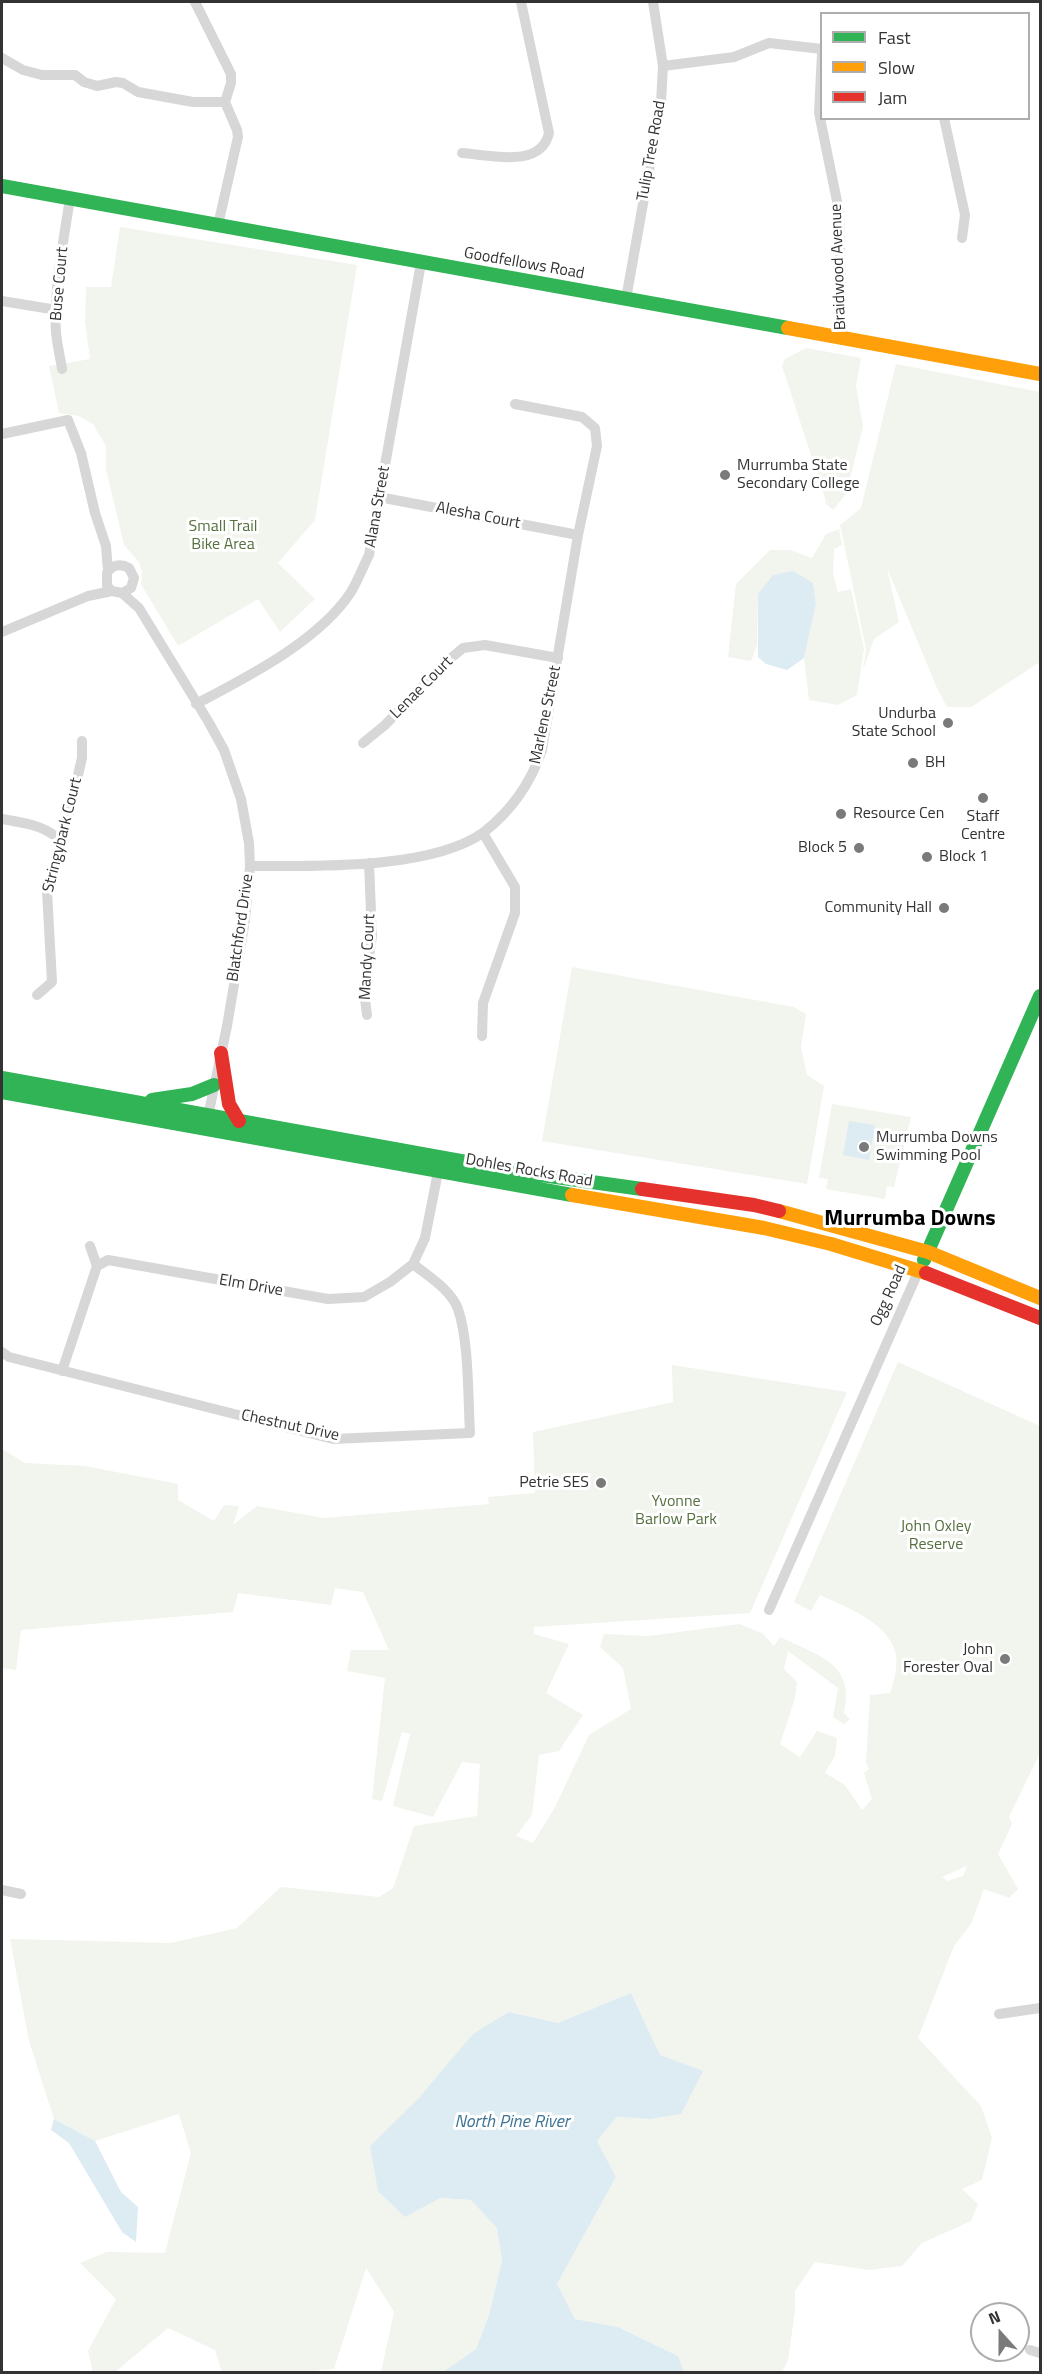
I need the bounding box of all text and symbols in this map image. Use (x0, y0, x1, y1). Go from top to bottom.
legend (820, 12, 1030, 120)
text: Fast (878, 24, 911, 51)
text: Slow (878, 54, 915, 81)
text: Jam (878, 84, 907, 111)
street label: Tulip Tree Road (634, 99, 670, 203)
street label: Braidwood Avenue (827, 203, 851, 331)
street label: Goodfellows Road (462, 244, 586, 284)
street label: Buse Court (47, 246, 73, 322)
place label: Murrumba State Secondary College (737, 456, 860, 494)
street label: Alana Street (361, 465, 395, 549)
marker: Murrumba State Secondary College (718, 468, 732, 482)
street label: Alesha Court (434, 498, 522, 534)
park label: Small Trail Bike Area (189, 517, 257, 555)
street label: Lenae Court (387, 653, 457, 723)
street label: Marlene Street (526, 664, 566, 766)
place label: Undurba State School (852, 704, 936, 742)
marker: Undurba State School (941, 716, 955, 730)
place label: BH (925, 753, 946, 773)
marker: BH (906, 756, 920, 770)
street label: Stringybark Court (39, 776, 87, 894)
marker: Staff Centre (976, 791, 990, 805)
place label: Resource Cen (853, 804, 944, 824)
marker: Resource Cen (834, 807, 848, 821)
place label: Staff Centre (961, 807, 1005, 845)
place label: Block 5 (798, 838, 847, 858)
marker: Block 5 (852, 841, 866, 855)
place label: Block 1 (939, 847, 988, 867)
marker: Block 1 (920, 850, 934, 864)
street label: Blatchford Drive (224, 873, 258, 983)
place label: Community Hall (825, 898, 932, 918)
marker: Community Hall (937, 901, 951, 915)
street label: Mandy Court (356, 913, 380, 1001)
place label: Murrumba Downs Swimming Pool (876, 1128, 998, 1166)
marker: Murrumba Downs Swimming Pool (857, 1140, 871, 1154)
street label: Dohles Rocks Road (464, 1150, 594, 1192)
district label: Murrumba Downs (824, 1207, 996, 1233)
street label: Ogg Road (867, 1262, 911, 1330)
street label: Elm Drive (218, 1271, 284, 1301)
street label: Chestnut Drive (239, 1406, 341, 1446)
place label: Petrie SES (519, 1473, 589, 1493)
marker: Petrie SES (594, 1476, 608, 1490)
park label: Yvonne Barlow Park (635, 1492, 717, 1530)
park label: John Oxley Reserve (901, 1517, 971, 1555)
place label: John Forester Oval (903, 1640, 993, 1678)
marker: John Forester Oval (998, 1652, 1012, 1666)
water label: North Pine River (454, 2112, 570, 2134)
north arrow (970, 2302, 1030, 2362)
text: N (985, 2304, 1004, 2330)

